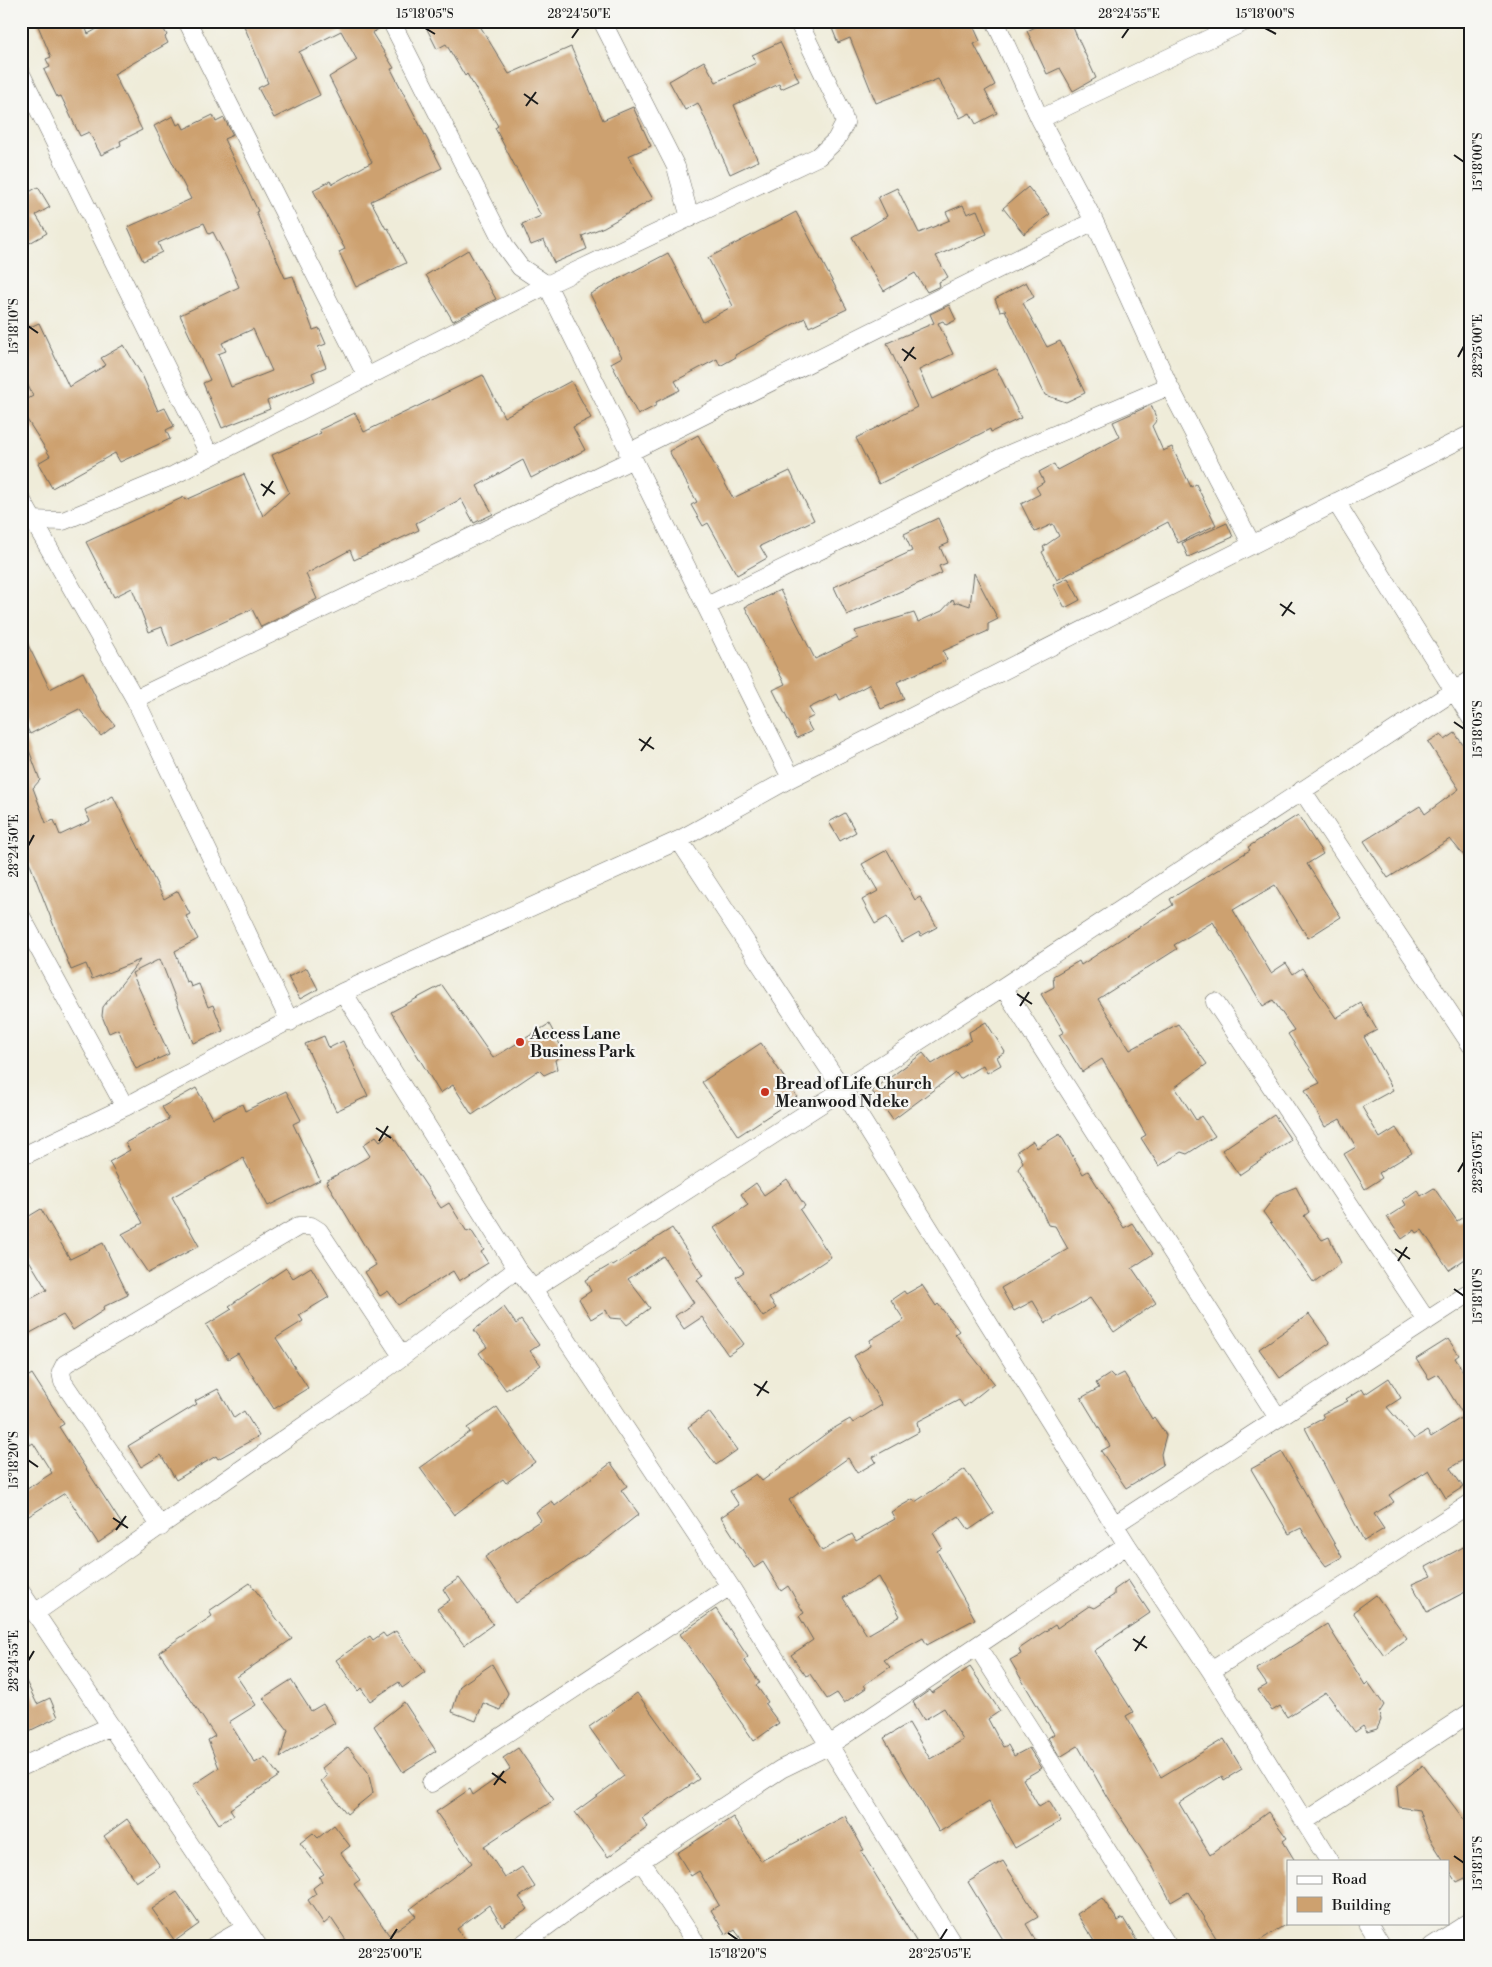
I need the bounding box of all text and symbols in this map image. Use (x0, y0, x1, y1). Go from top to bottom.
text: 15°18'05"S (396, 7, 454, 22)
text: 28°24'50"E (548, 7, 610, 22)
text: 28°24'55"E (1098, 7, 1160, 22)
text: 15°18'00"S (1236, 7, 1294, 22)
text: 15°18'00"S (1471, 133, 1486, 191)
text: 15°18'10"S (7, 298, 22, 354)
text: 28°25'00"E (1471, 314, 1486, 378)
text: 15°18'05"S (1471, 700, 1486, 758)
text: 28°24'50"E (7, 815, 22, 877)
place label: Access Lane Business Park (529, 1024, 636, 1062)
marker: Access Lane Business Park (514, 1036, 526, 1048)
place label: Bread of Life Church Meanwood Ndeke (775, 1074, 932, 1112)
marker: Bread of Life Church Meanwood Ndeke (759, 1086, 771, 1098)
text: 28°25'05"E (1471, 1131, 1486, 1193)
text: 15°18'10"S (1471, 1268, 1486, 1324)
text: 15°18'20"S (7, 1431, 22, 1489)
text: 28°24'55"E (7, 1630, 22, 1692)
text: 15°18'15"S (1471, 1836, 1486, 1890)
legend (1287, 1860, 1450, 1924)
text: Road (1332, 1870, 1367, 1889)
text: Building (1331, 1896, 1391, 1915)
text: 28°25'00"E (358, 1947, 422, 1962)
text: 15°18'20"S (709, 1947, 767, 1962)
text: 28°25'05"E (909, 1947, 971, 1962)

